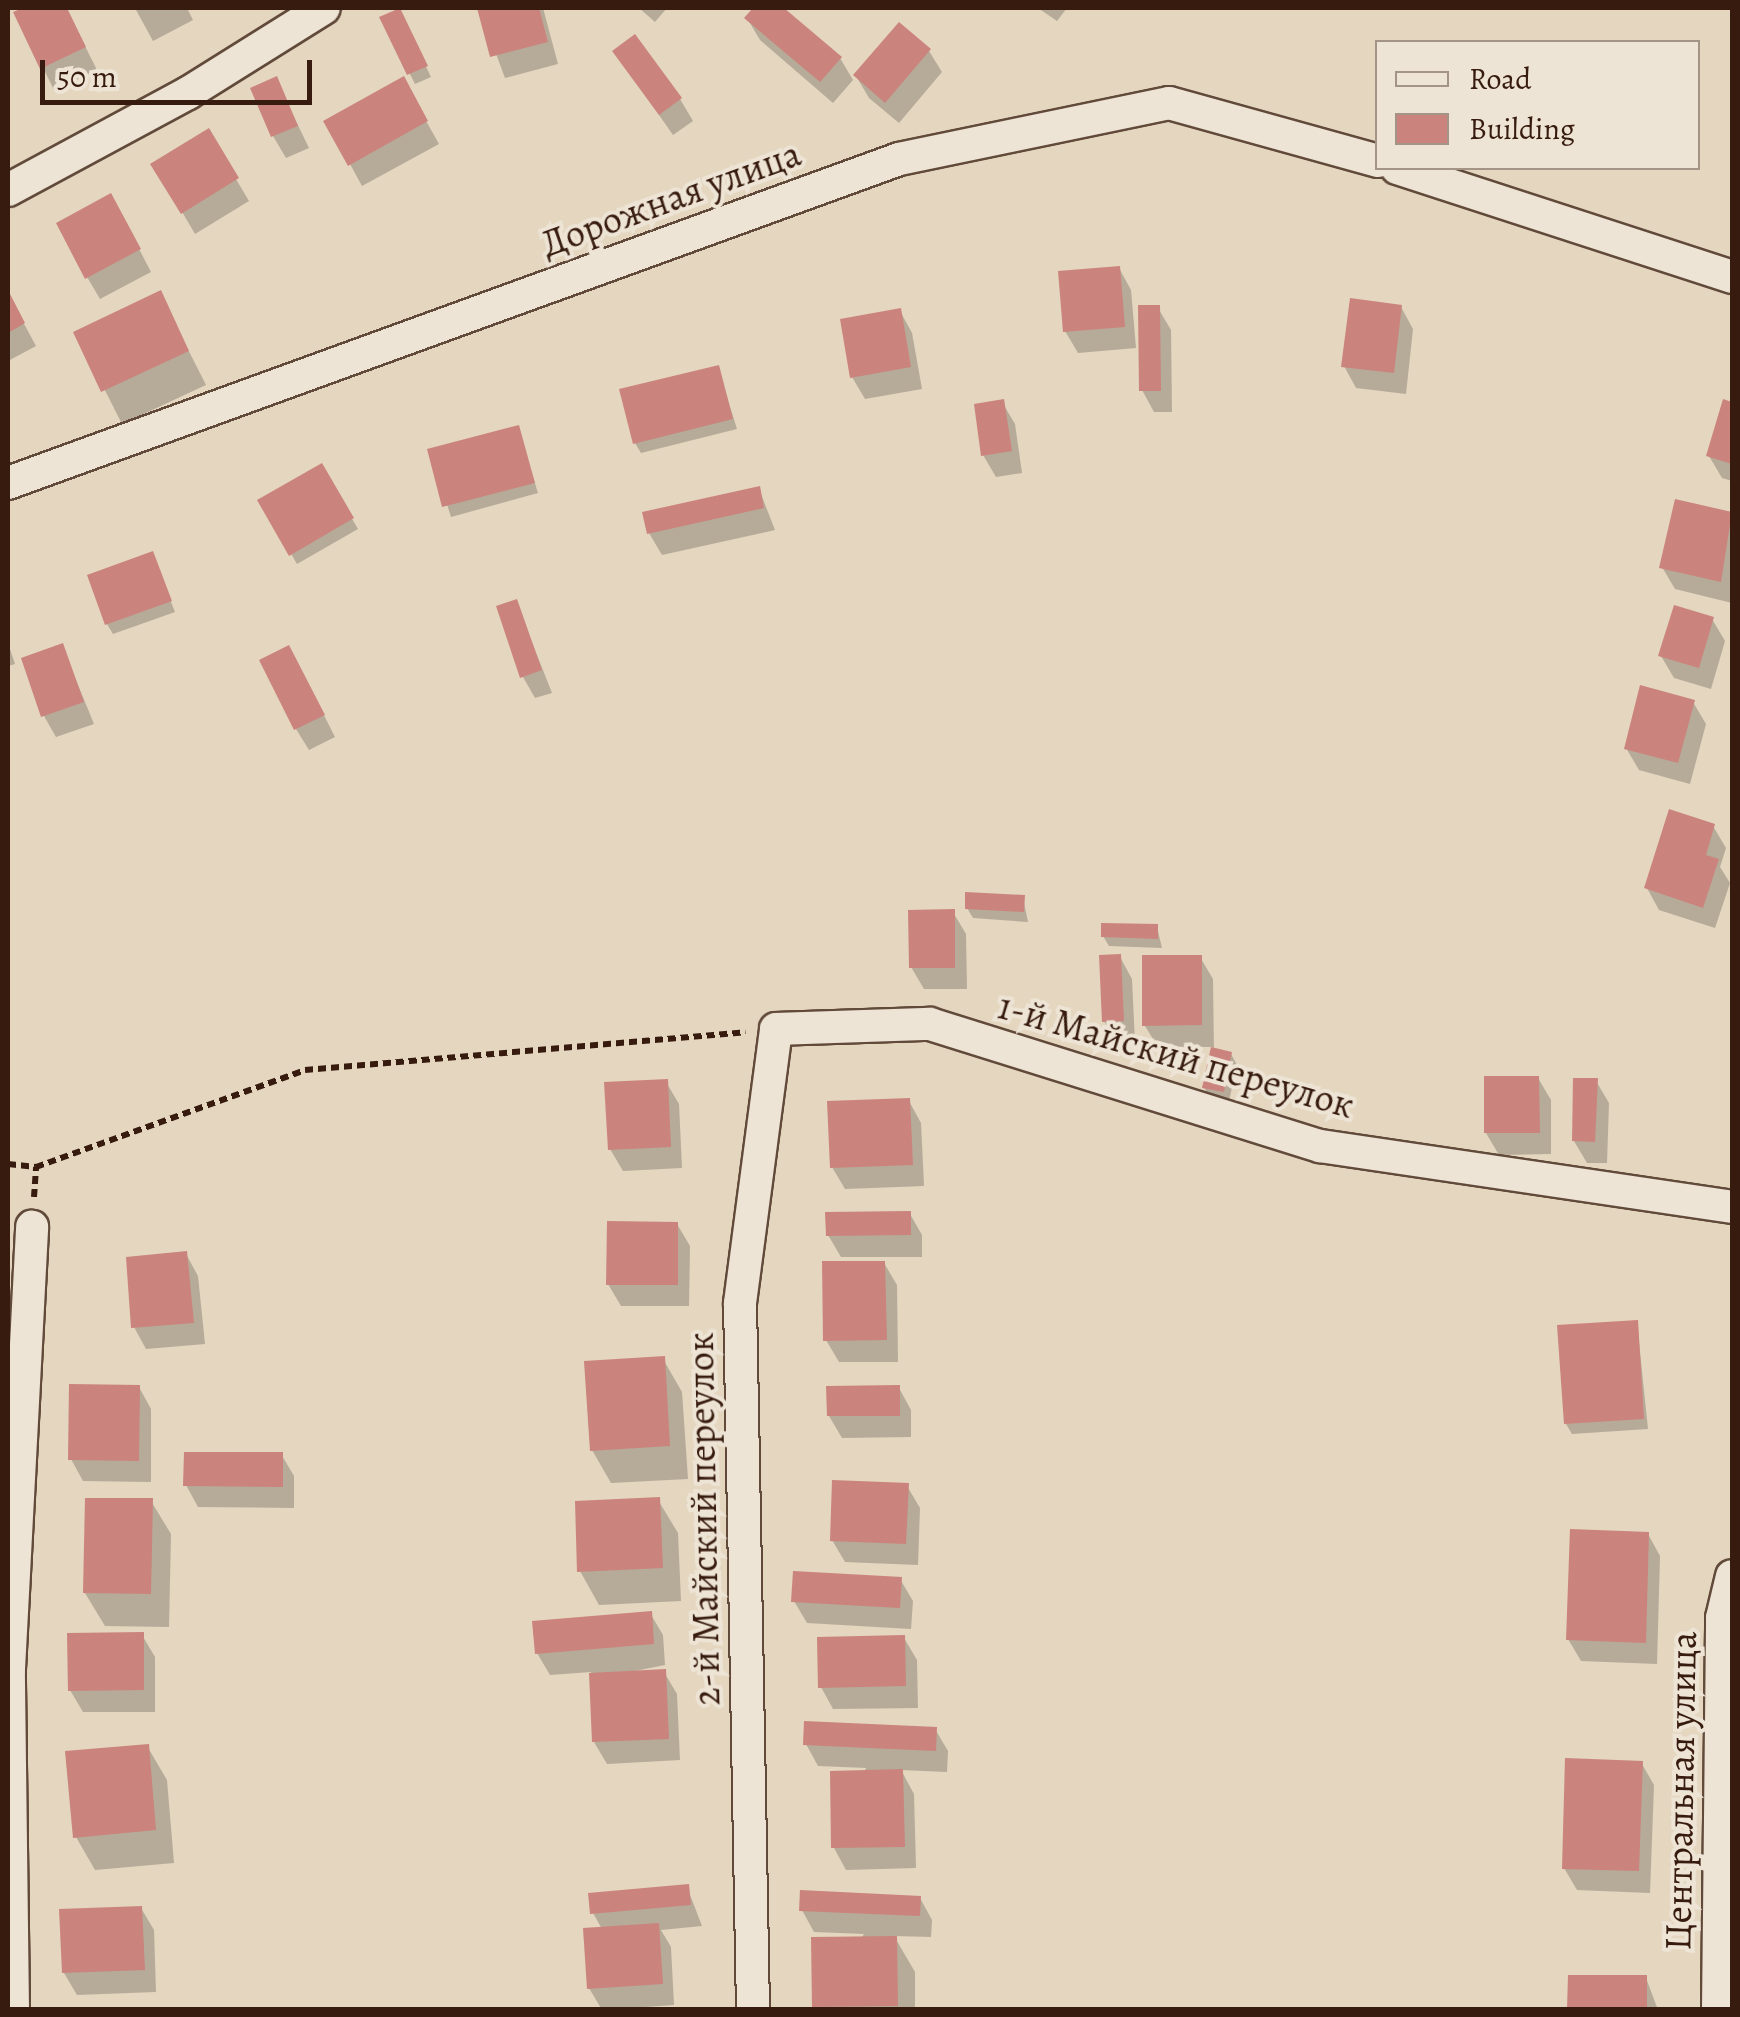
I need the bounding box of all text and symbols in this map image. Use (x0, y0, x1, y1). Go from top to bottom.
scale bar (45, 40, 318, 102)
legend (1375, 40, 1700, 170)
text: 50 m (57, 57, 117, 97)
text: Road (1469, 59, 1531, 99)
text: Building (1469, 109, 1575, 149)
street label: Дорожная улица (535, 131, 807, 267)
street label: 1-й Майский переулок (993, 983, 1359, 1129)
street label: 2-й Майский переулок (678, 1332, 730, 1706)
street label: Центральная улица (1655, 1631, 1707, 1951)

